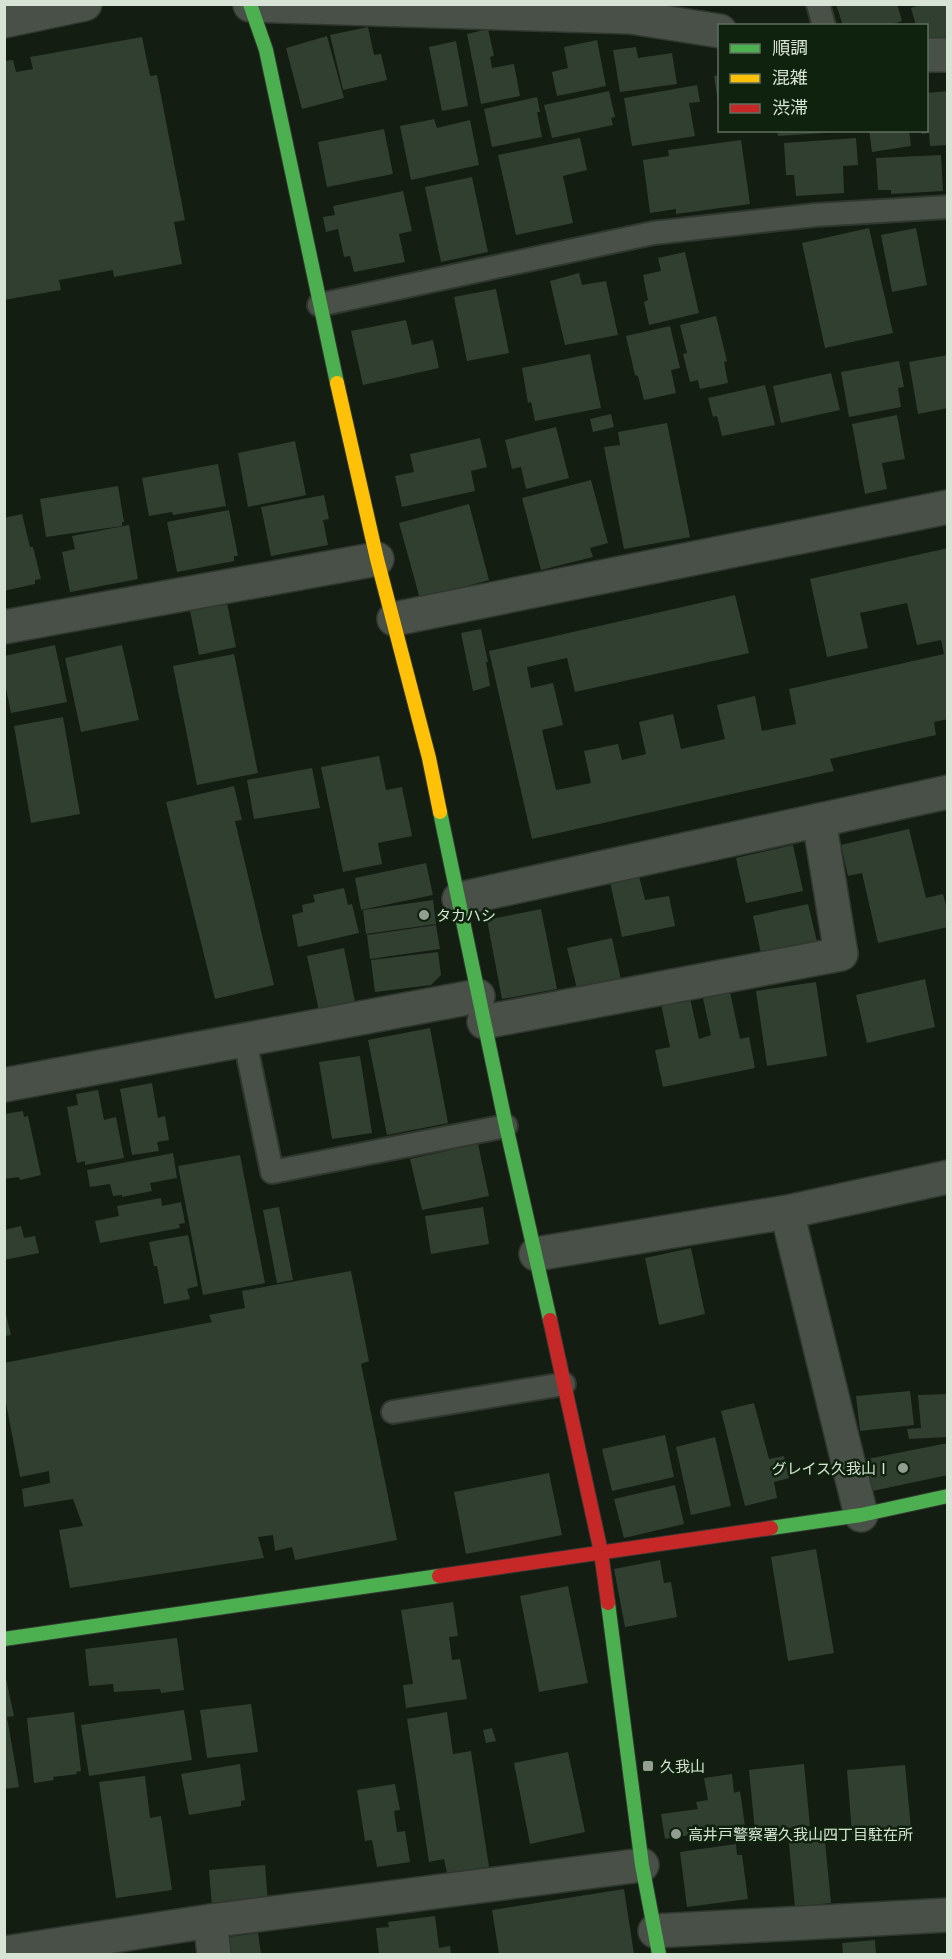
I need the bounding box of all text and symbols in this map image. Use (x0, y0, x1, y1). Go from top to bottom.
legend (718, 24, 928, 132)
text: 順調 (772, 35, 808, 60)
text: 混雑 (772, 65, 808, 90)
text: 渋滞 (772, 95, 808, 120)
place label: タカハシ (436, 905, 496, 926)
marker: タカハシ (417, 908, 431, 922)
place label: グレイス久我山Ⅰ (771, 1458, 891, 1479)
marker: グレイス久我山Ⅰ (896, 1461, 910, 1475)
place label: 久我山 (660, 1756, 705, 1777)
marker: 久我山 (641, 1759, 655, 1773)
place label: 高井戸警察署久我山四丁目駐在所 (688, 1824, 913, 1845)
marker: 高井戸警察署久我山四丁目駐在所 (669, 1827, 683, 1841)

